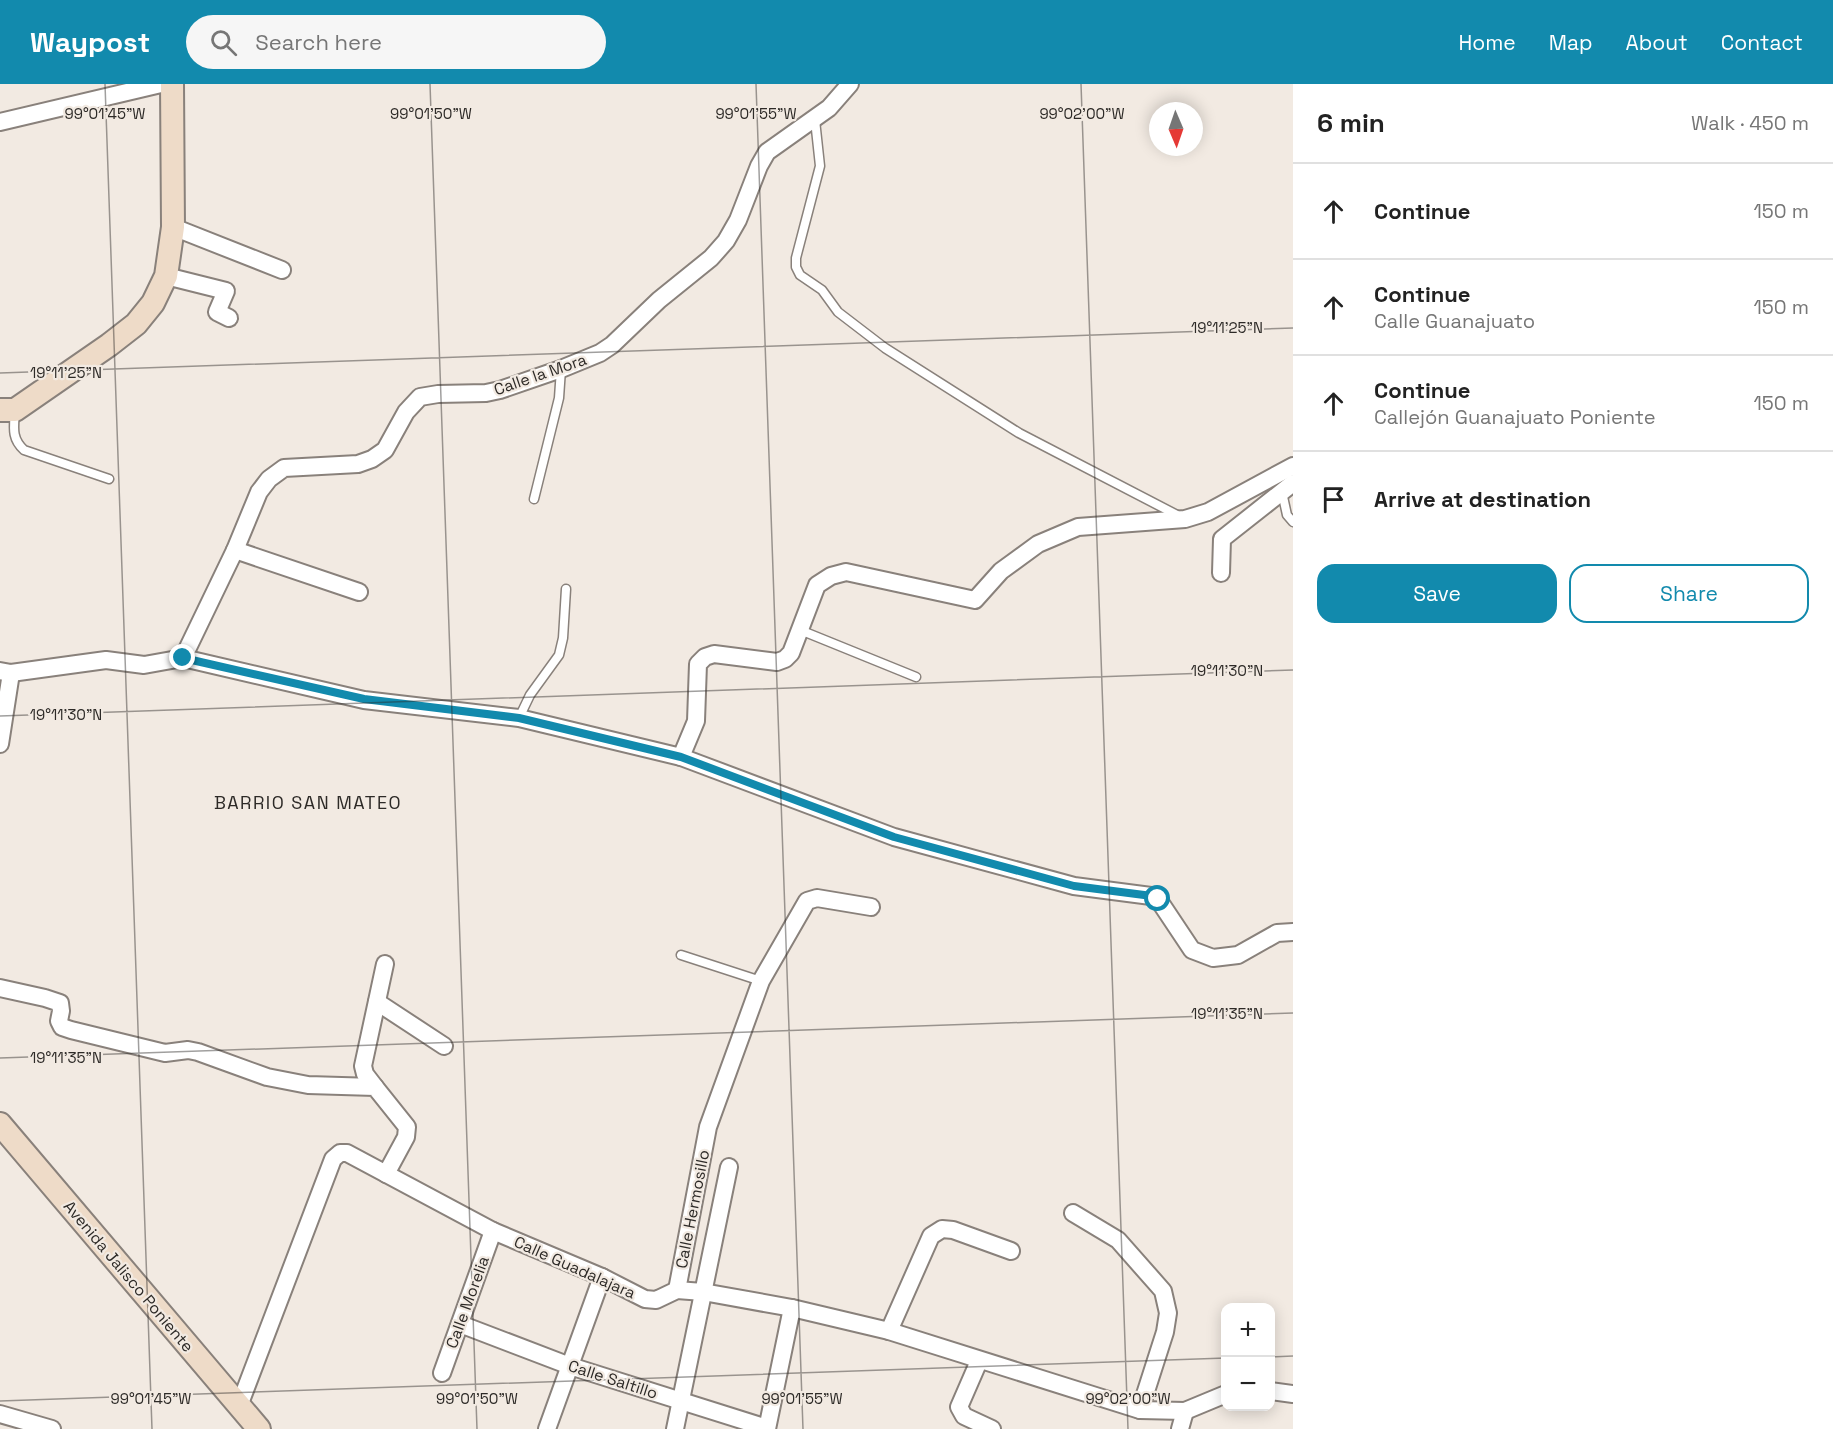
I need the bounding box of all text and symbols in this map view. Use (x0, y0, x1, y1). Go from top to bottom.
search box (186, 15, 606, 69)
text: Waypost (30, 24, 150, 60)
icon: search (207, 26, 240, 59)
text: Search here (255, 28, 382, 56)
text: Home (1458, 29, 1516, 56)
text: Map (1549, 29, 1593, 56)
text: About (1626, 29, 1688, 56)
text: Contact (1721, 29, 1803, 56)
north arrow (1149, 102, 1203, 156)
text: 99°01'45"W (65, 104, 145, 123)
text: 99°01'50"W (390, 104, 472, 123)
text: 99°01'55"W (715, 104, 797, 123)
text: 99°02'00"W (1039, 104, 1125, 123)
text: 6 min (1317, 106, 1385, 140)
text: Walk · 450 m (1691, 110, 1809, 136)
icon: ahead (1317, 195, 1350, 228)
text: Continue (1374, 197, 1470, 225)
text: 150 m (1754, 198, 1809, 224)
text: Continue (1374, 280, 1470, 308)
icon: ahead (1317, 291, 1350, 324)
text: 150 m (1754, 294, 1809, 320)
text: Calle Guanajuato (1374, 308, 1535, 334)
text: 19°11'25"N (1191, 318, 1263, 337)
street label: Calle la Mora (491, 349, 589, 400)
text: 19°11'25"N (30, 363, 102, 382)
text: Continue (1374, 376, 1470, 404)
icon: ahead (1317, 387, 1350, 420)
text: 150 m (1754, 390, 1809, 416)
text: Callejón Guanajuato Poniente (1374, 404, 1655, 430)
icon: arrive (1317, 483, 1350, 516)
text: Arrive at destination (1374, 485, 1591, 513)
button: Save (1317, 564, 1557, 623)
button: Share (1569, 564, 1809, 623)
route end (169, 644, 195, 670)
text: 19°11'30"N (1191, 661, 1263, 680)
text: 19°11'30"N (30, 705, 102, 724)
district label: BARRIO SAN MATEO (214, 791, 402, 814)
route start (1144, 885, 1170, 911)
text: 19°11'35"N (1191, 1004, 1263, 1023)
text: 19°11'35"N (30, 1048, 102, 1067)
street label: Calle Hermosillo (671, 1148, 714, 1270)
street label: Avenida Jalisco Poniente (59, 1196, 198, 1356)
street label: Calle Guadalajara (511, 1231, 639, 1304)
street label: Calle Morelia (441, 1253, 494, 1351)
map controls (1221, 1303, 1275, 1411)
button: + (1221, 1303, 1275, 1357)
street label: Calle Saltillo (565, 1355, 660, 1404)
button: − (1221, 1357, 1275, 1411)
text: 99°01'45"W (111, 1389, 191, 1408)
text: 99°01'50"W (436, 1389, 518, 1408)
text: 99°01'55"W (761, 1389, 843, 1408)
text: 99°02'00"W (1085, 1389, 1171, 1408)

